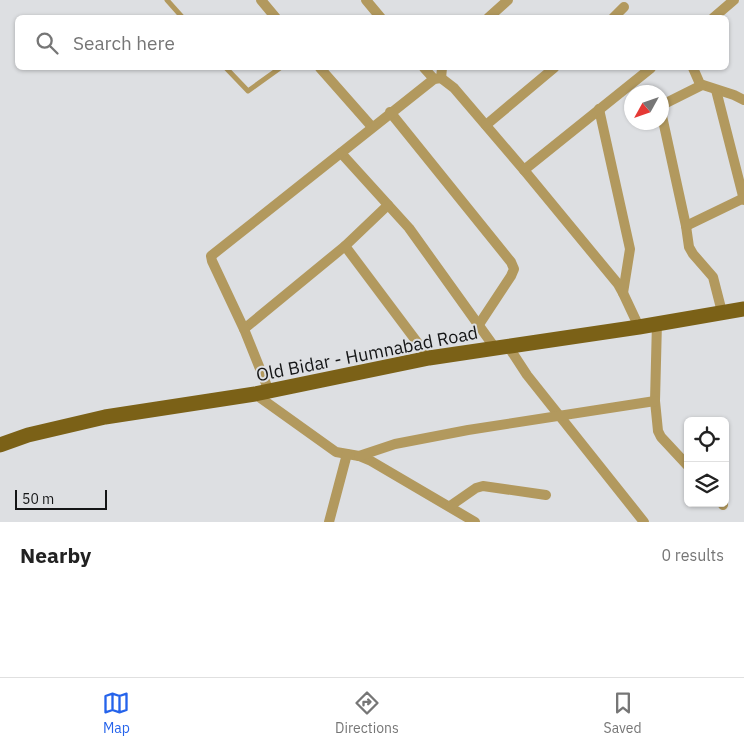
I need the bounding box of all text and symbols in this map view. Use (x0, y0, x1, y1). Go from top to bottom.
search box (15, 15, 729, 70)
icon: search (33, 29, 61, 57)
text: Search here (73, 31, 175, 55)
north arrow (624, 85, 669, 130)
street label: Old Bidar - Humnabad Road (254, 321, 480, 386)
map controls (684, 417, 729, 507)
button: locate (684, 417, 729, 462)
button: layers (684, 462, 729, 507)
scale bar (15, 487, 108, 510)
text: 50 m (22, 490, 54, 508)
text: Nearby (20, 541, 91, 569)
text: 0 results (661, 545, 724, 565)
tab: Map (102, 689, 130, 737)
tab: Directions (335, 689, 399, 737)
tab: Saved (604, 689, 642, 737)

